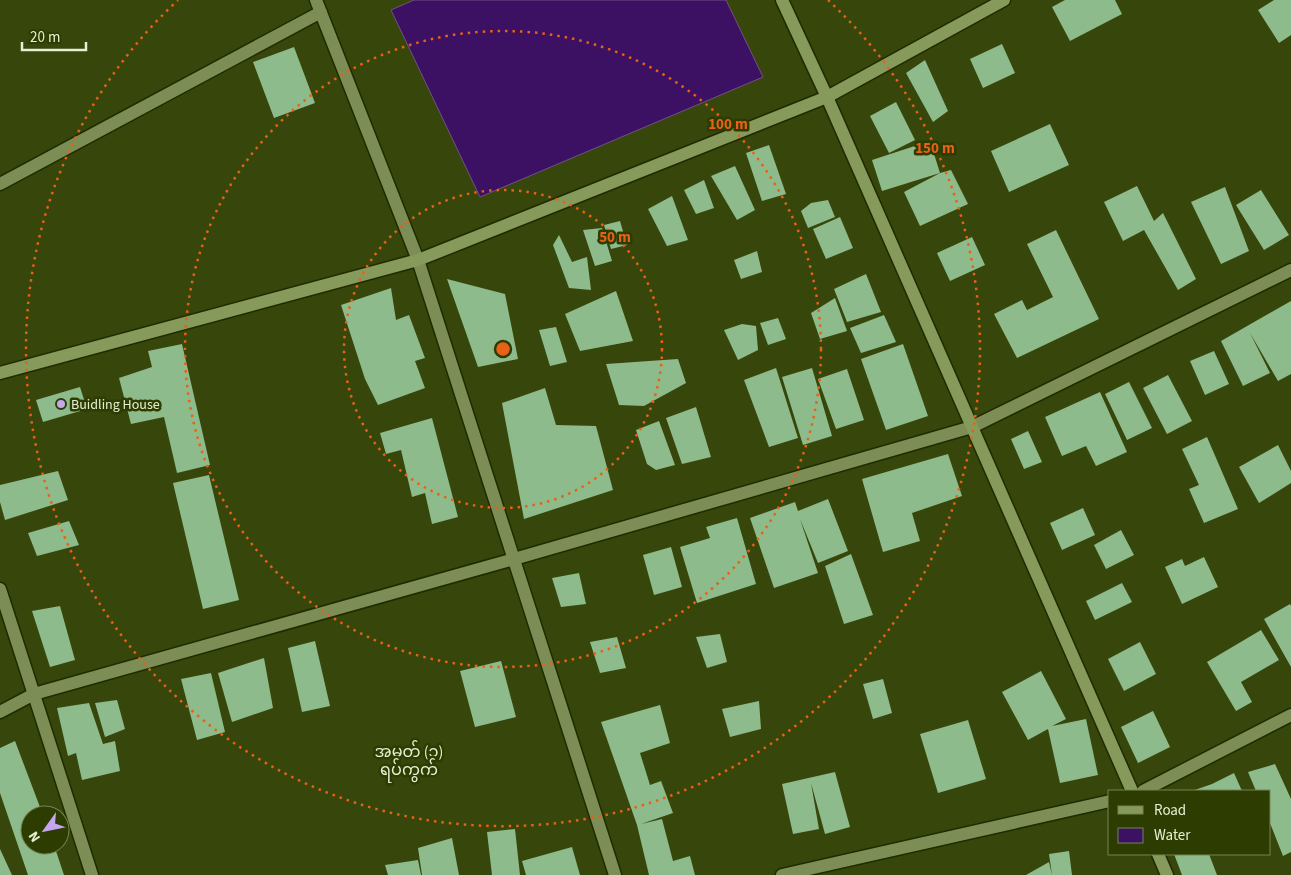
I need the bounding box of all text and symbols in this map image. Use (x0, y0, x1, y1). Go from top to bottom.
scale bar (22, 20, 86, 52)
text: 20 m (30, 27, 60, 48)
text: 100 m (708, 114, 748, 135)
text: 150 m (915, 138, 955, 159)
text: 50 m (599, 227, 631, 248)
centre of rings (494, 340, 512, 358)
place label: Buidling House (71, 395, 160, 415)
marker: Buidling House (55, 398, 67, 410)
district label: အမှတ် (၁) ရပ်ကွက် (375, 740, 443, 783)
legend (1108, 790, 1271, 855)
text: Road (1154, 800, 1186, 821)
north arrow (20, 805, 70, 855)
text: Water (1154, 825, 1191, 846)
text: N (24, 827, 46, 846)

